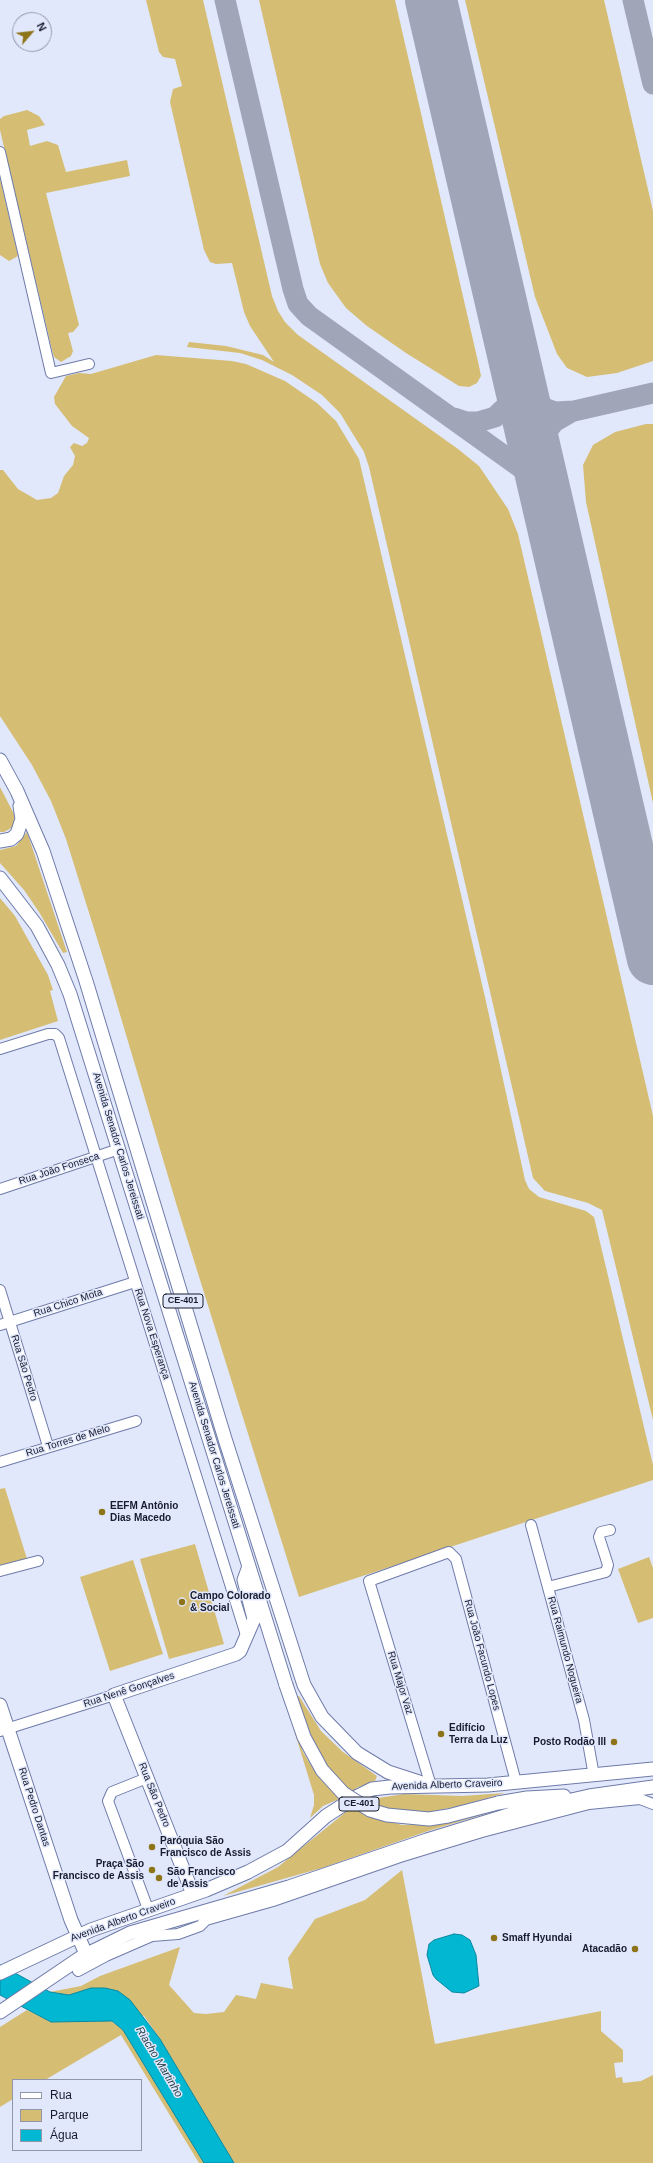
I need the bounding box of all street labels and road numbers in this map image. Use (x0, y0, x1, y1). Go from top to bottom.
street label: Avenida Senador Carlos Jereissati (90, 1071, 146, 1221)
street label: Rua João Fonseca (17, 1150, 101, 1188)
street label: Rua Chico Mota (32, 1286, 104, 1320)
street label: Rua Nova Esperança (132, 1287, 172, 1381)
road number: CE-401 (163, 1294, 203, 1308)
street label: Rua São Pedro (8, 1334, 40, 1402)
street label: Avenida Senador Carlos Jereissati (186, 1380, 242, 1530)
street label: Rua Torres de Melo (25, 1423, 111, 1459)
street label: Rua Raimundo Nogueira (545, 1595, 585, 1705)
street label: Rua João Facundo Lopes (461, 1598, 503, 1712)
street label: Rua Major Vaz (385, 1650, 415, 1716)
street label: Rua Nenê Gonçalves (82, 1670, 176, 1710)
street label: Rua São Pedro (136, 1761, 172, 1829)
street label: Rua Pedro Dantas (16, 1766, 52, 1848)
street label: Avenida Alberto Craveiro (391, 1777, 503, 1793)
road number: CE-401 (339, 1797, 379, 1811)
street label: Avenida Alberto Craveiro (69, 1895, 177, 1945)

